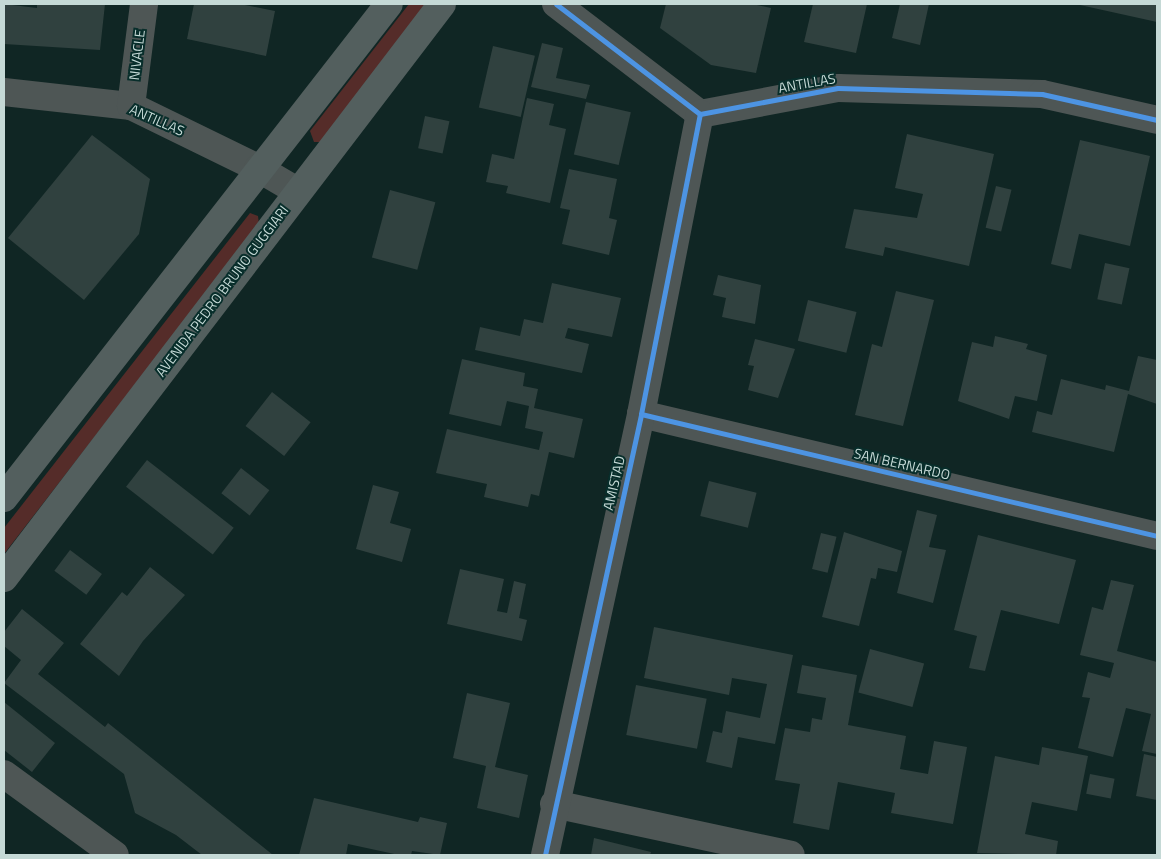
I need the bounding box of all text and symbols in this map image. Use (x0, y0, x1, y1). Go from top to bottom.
street label: NIVACLE (126, 29, 148, 81)
street label: ANTILLAS (777, 70, 837, 96)
street label: ANTILLAS (127, 101, 187, 139)
street label: AVENIDA PEDRO BRUNO GUGGIARI (152, 202, 292, 380)
street label: SAN BERNARDO (852, 445, 952, 483)
street label: AMISTAD (600, 454, 628, 512)

